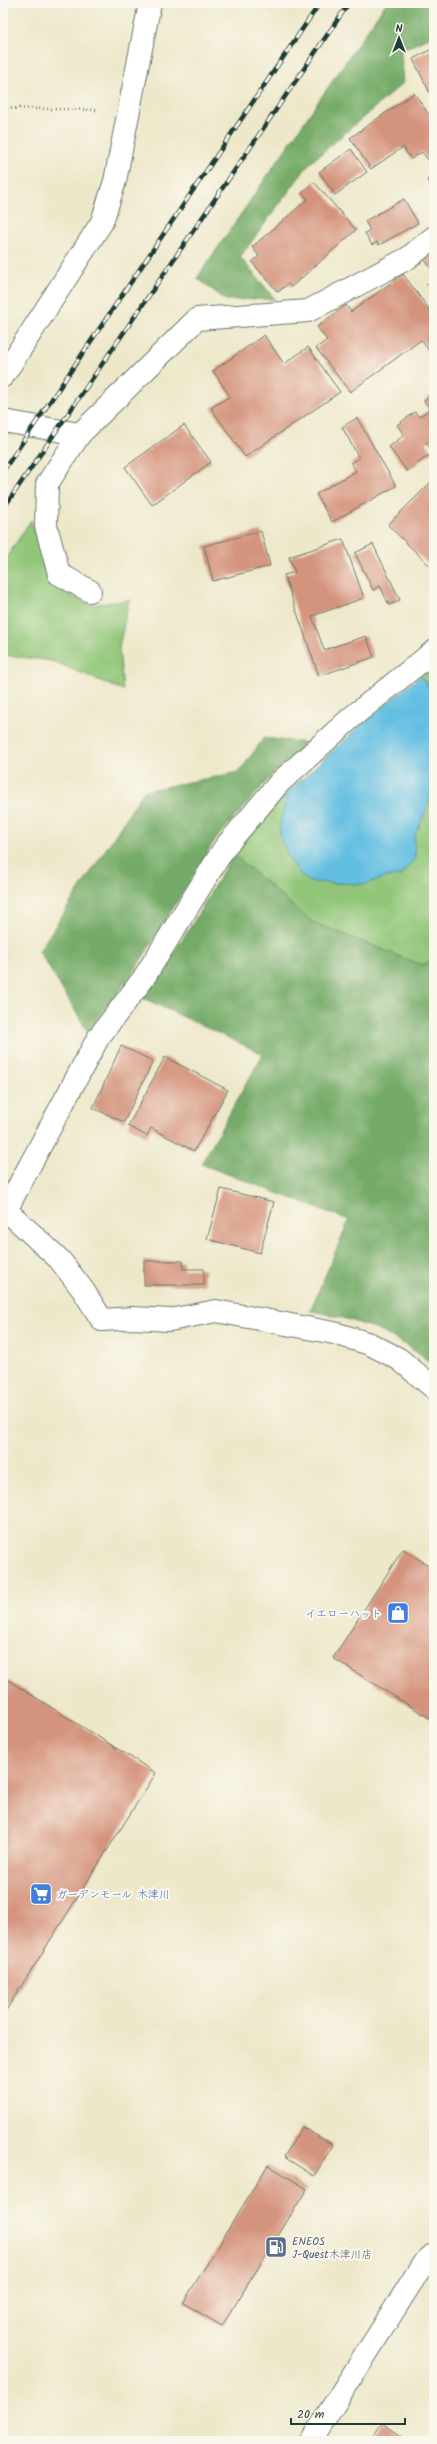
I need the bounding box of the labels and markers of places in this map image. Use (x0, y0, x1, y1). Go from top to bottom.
shop icon: イエローハット (385, 1600, 411, 1626)
place label: イエローハット (305, 1605, 382, 1623)
supermarket icon: ガーデンモール 木津川 (28, 1881, 54, 1907)
place label: ガーデンモール 木津川 (56, 1886, 170, 1904)
place label: ENEOS J-Quest木津川店 (292, 2233, 372, 2264)
fuel station icon: ENEOS J-Quest木津川店 (263, 2234, 289, 2260)

